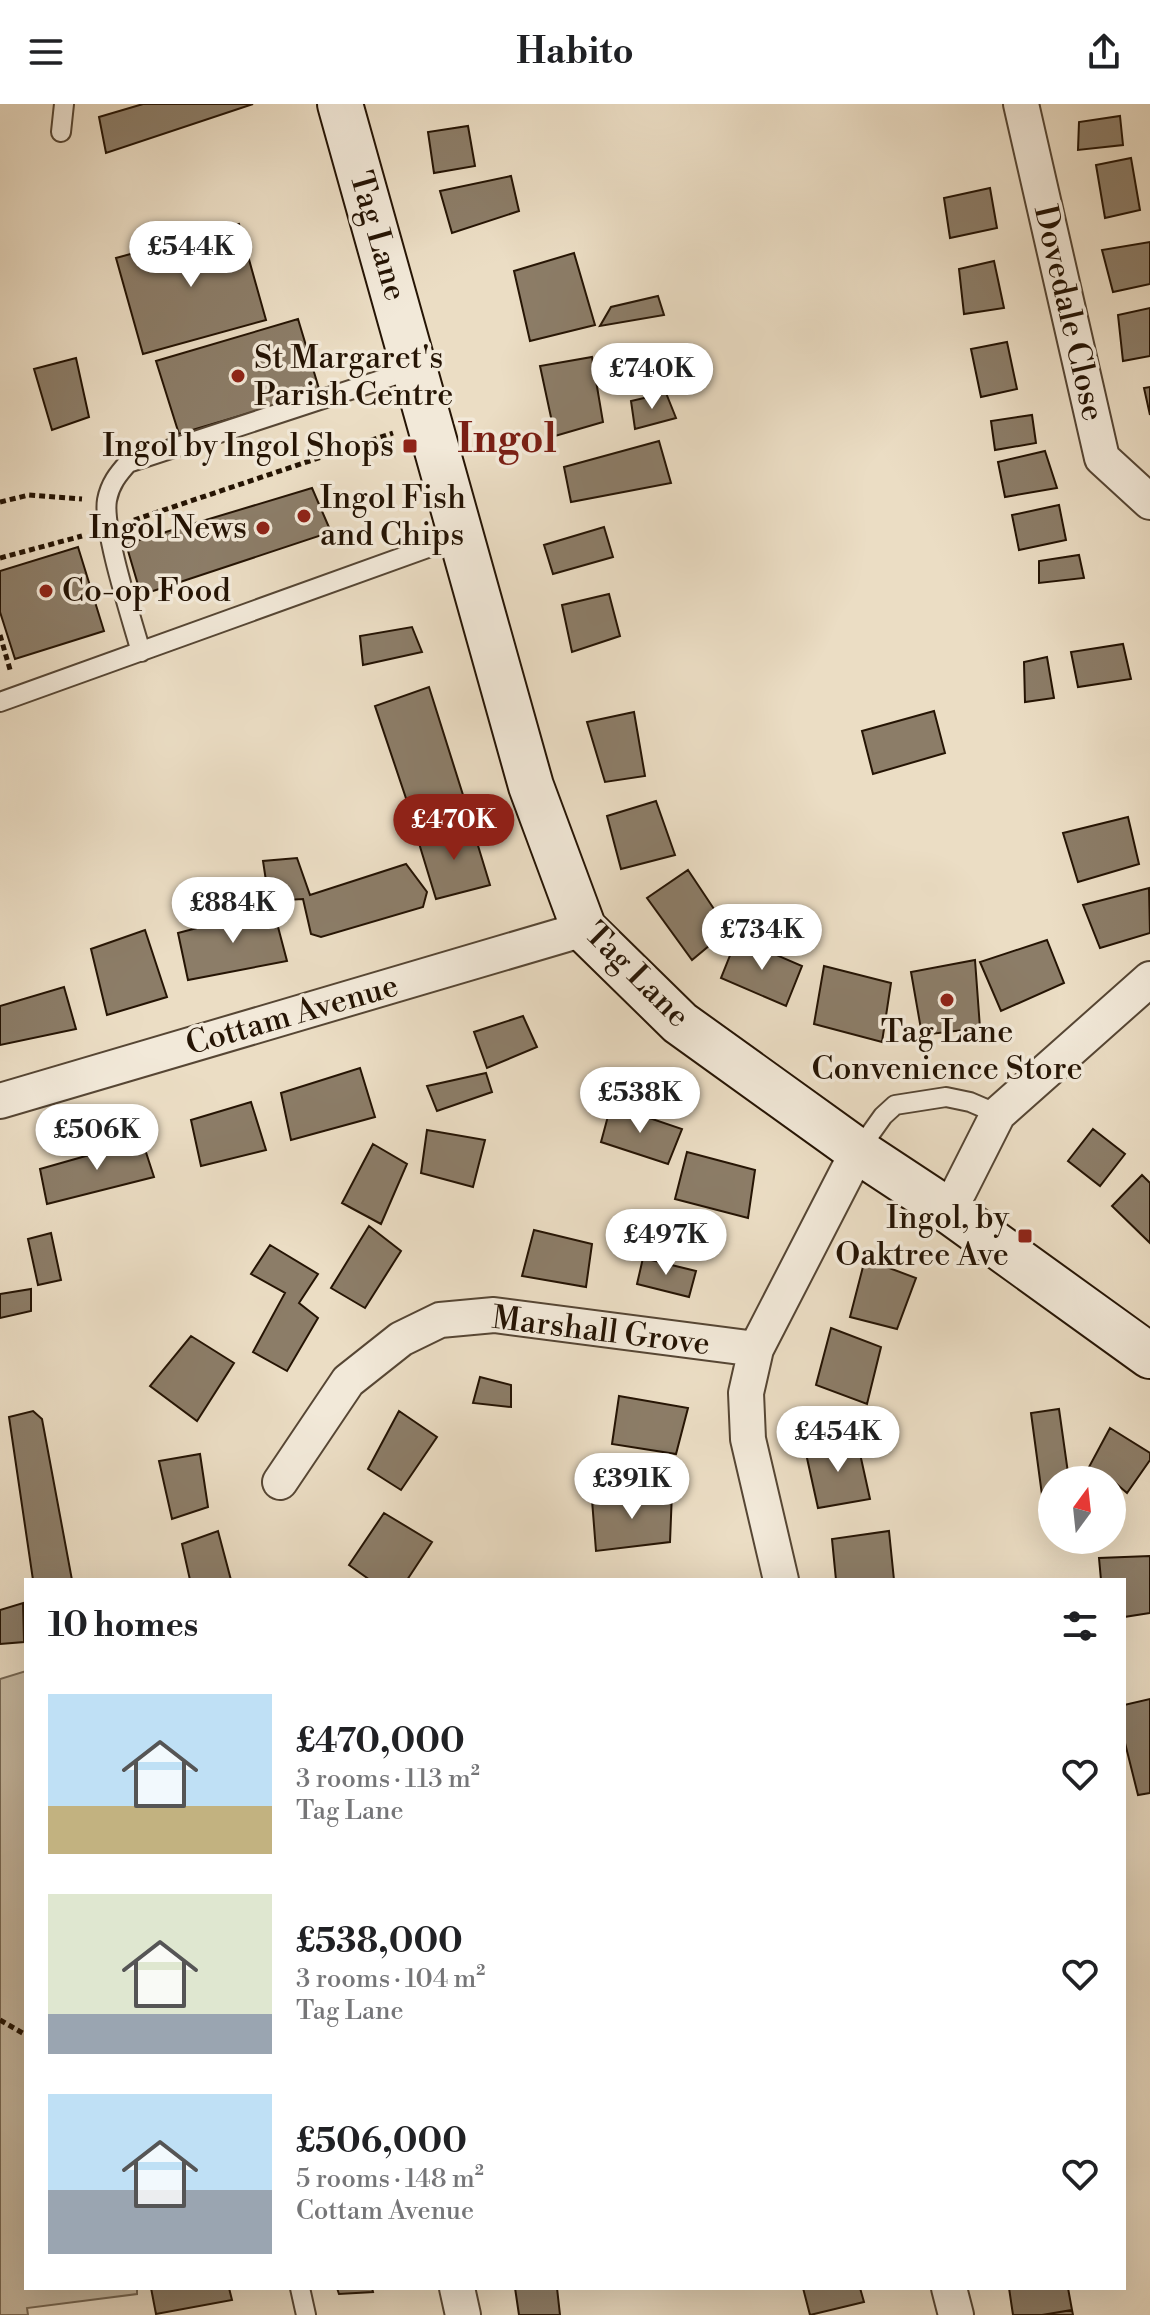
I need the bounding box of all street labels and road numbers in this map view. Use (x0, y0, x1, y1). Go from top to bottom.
street label: Tag Lane (340, 167, 416, 305)
street label: Dovedale Close (1025, 201, 1113, 425)
street label: Tag Lane (576, 914, 698, 1036)
street label: Cottam Avenue (181, 966, 403, 1064)
street label: Marshall Grove (490, 1298, 712, 1364)

